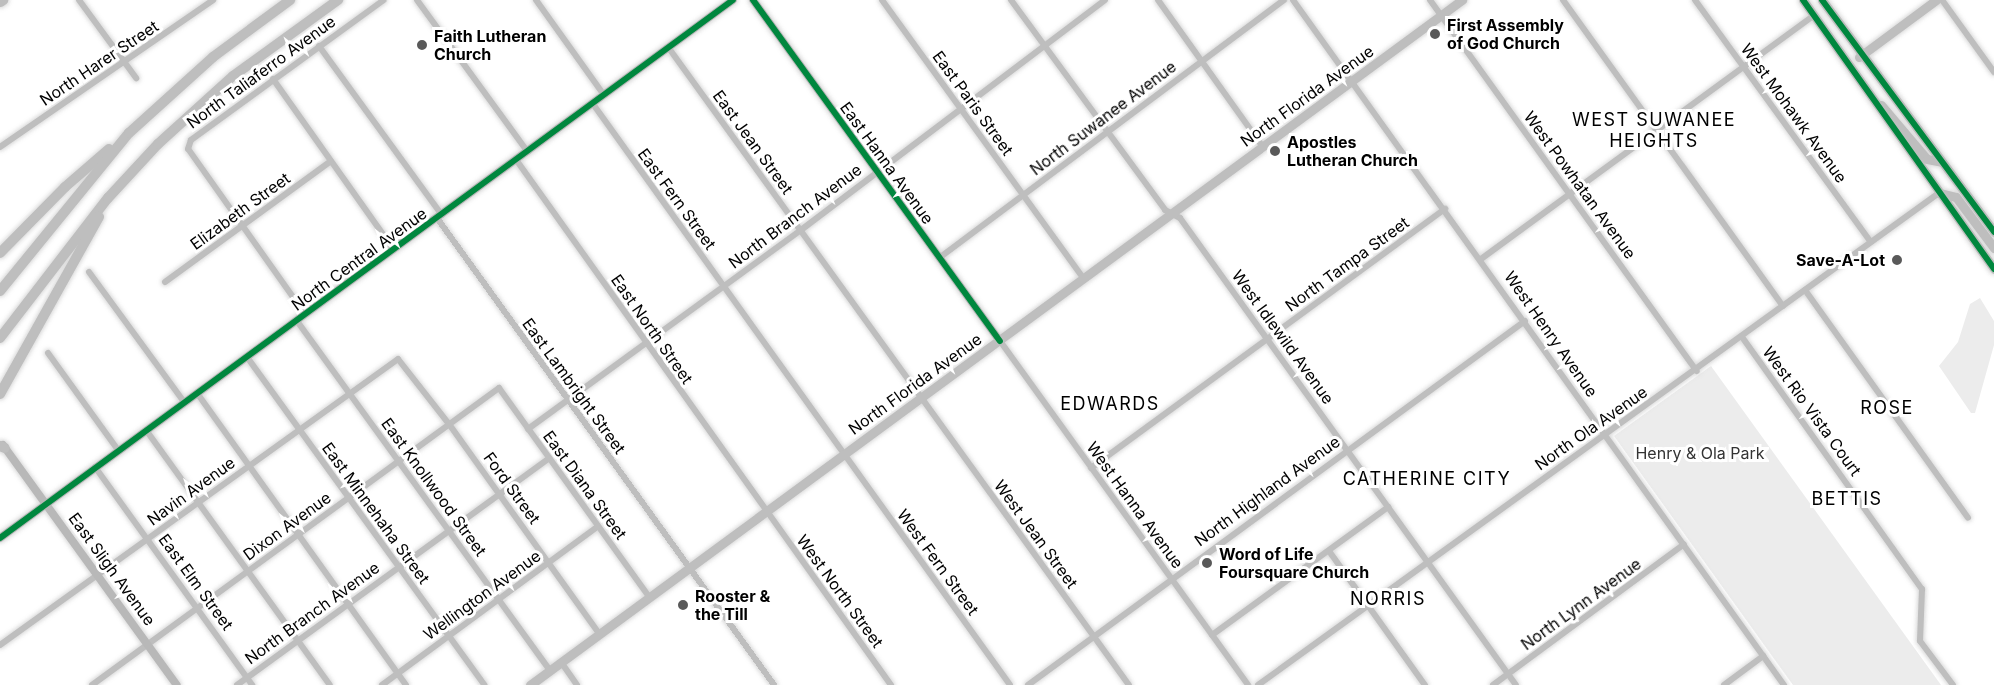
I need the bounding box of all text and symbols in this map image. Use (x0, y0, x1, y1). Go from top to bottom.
street label: North Taliaferro Avenue (183, 12, 339, 132)
place label: First Assembly of God Church (1447, 15, 1564, 53)
street label: North Harer Street (36, 16, 162, 110)
place label: Faith Lutheran Church (434, 26, 546, 64)
marker: First Assembly of God Church (1428, 27, 1442, 41)
marker: Faith Lutheran Church (415, 38, 429, 52)
street label: West Mohawk Avenue (1737, 40, 1851, 186)
street label: North Florida Avenue (1237, 41, 1377, 151)
street label: East Paris Street (929, 47, 1017, 159)
street label: North Suwanee Avenue (1026, 57, 1180, 179)
street label: East Jean Street (709, 86, 797, 198)
street label: East Hanna Avenue (836, 98, 938, 228)
street label: West Powhatan Avenue (1520, 107, 1640, 263)
district label: WEST SUWANEE HEIGHTS (1572, 110, 1736, 152)
place label: Apostles Lutheran Church (1287, 132, 1418, 170)
marker: Apostles Lutheran Church (1268, 144, 1282, 158)
street label: East Fern Street (634, 145, 720, 253)
street label: North Branch Avenue (725, 160, 865, 272)
street label: Elizabeth Street (186, 168, 294, 254)
street label: North Central Avenue (288, 204, 430, 314)
street label: North Tampa Street (1282, 213, 1412, 315)
place label: Save-A-Lot (1796, 250, 1885, 270)
marker: Save-A-Lot (1890, 253, 1904, 267)
street label: West Idlewild Avenue (1228, 266, 1338, 408)
street label: West Henry Avenue (1500, 267, 1602, 401)
street label: East North Street (607, 271, 697, 387)
street label: East Lambright Street (518, 314, 630, 458)
street label: North Florida Avenue (845, 329, 985, 439)
street label: West Rio Vista Court (1759, 343, 1865, 479)
street label: North Ola Avenue (1531, 382, 1651, 474)
district label: EDWARDS (1060, 393, 1160, 415)
district label: ROSE (1860, 397, 1914, 419)
street label: East Knollwood Street (378, 414, 490, 560)
street label: East Diana Street (539, 427, 631, 543)
street label: North Highland Avenue (1191, 432, 1343, 550)
street label: West Hanna Avenue (1083, 438, 1187, 572)
street label: East Minnehaha Street (318, 439, 434, 587)
park label: Henry & Ola Park (1635, 443, 1765, 463)
street label: Ford Street (480, 449, 544, 527)
street label: Navin Avenue (143, 453, 239, 529)
district label: CATHERINE CITY (1343, 468, 1511, 490)
street label: West Jean Street (990, 476, 1082, 592)
street label: Dixon Avenue (239, 488, 335, 564)
district label: BETTIS (1811, 488, 1883, 510)
street label: West Fern Street (893, 505, 983, 619)
street label: East Sligh Avenue (65, 509, 159, 629)
street label: East Elm Street (155, 530, 237, 634)
street label: West North Street (793, 531, 887, 651)
place label: Word of Life Foursquare Church (1219, 544, 1369, 582)
street label: Wellington Avenue (420, 546, 544, 644)
street label: North Lynn Avenue (1517, 554, 1645, 654)
marker: Word of Life Foursquare Church (1200, 556, 1214, 570)
street label: North Branch Avenue (241, 558, 383, 668)
place label: Rooster & the Till (695, 586, 770, 624)
district label: NORRIS (1350, 588, 1426, 610)
marker: Rooster & the Till (676, 598, 690, 612)

